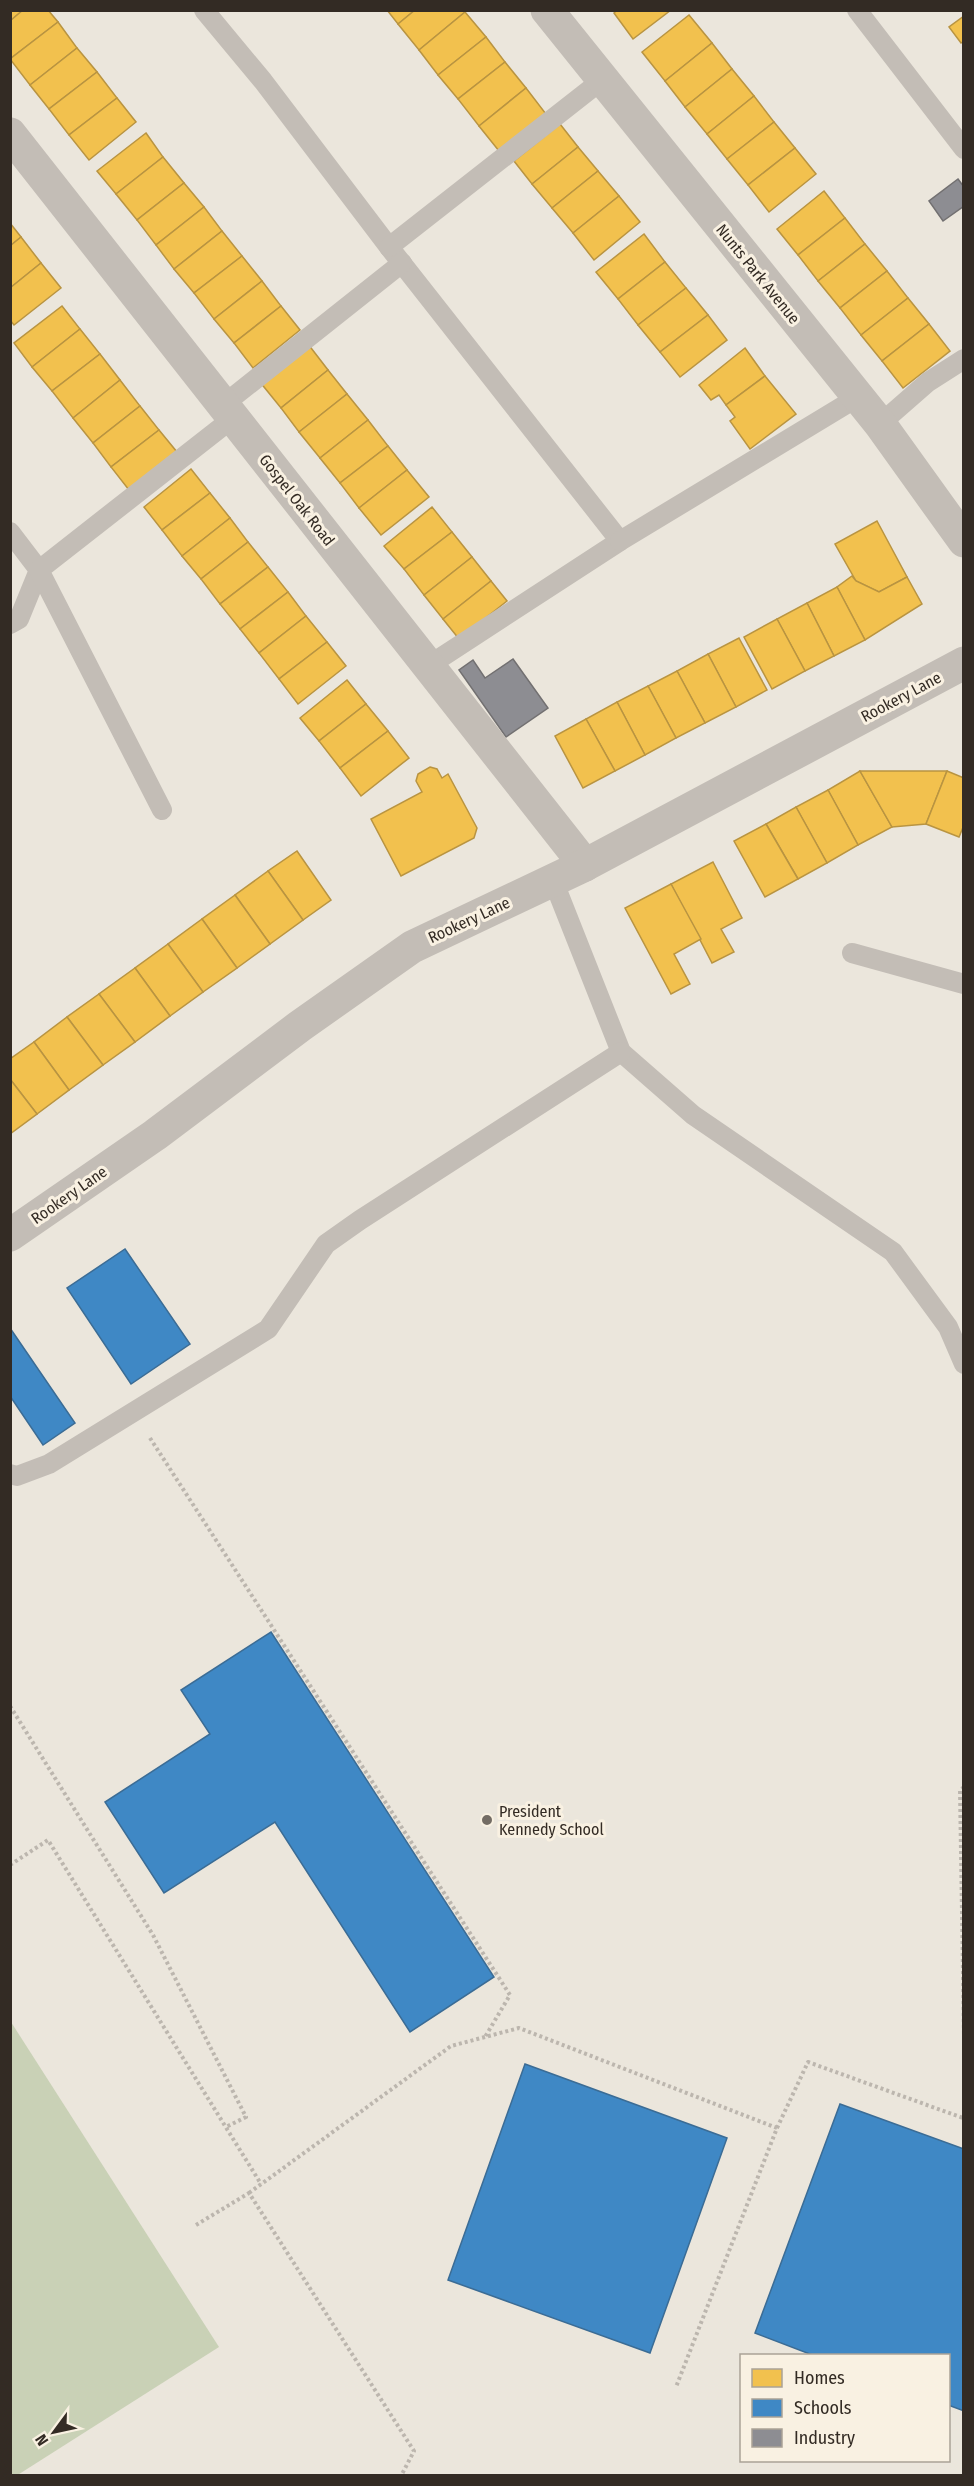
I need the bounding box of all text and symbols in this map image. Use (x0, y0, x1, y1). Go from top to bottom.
street label: Nunts Park Avenue (712, 220, 804, 328)
street label: Gospel Oak Road (255, 450, 339, 550)
street label: Rookery Lane (858, 668, 944, 726)
street label: Rookery Lane (425, 893, 513, 947)
street label: Rookery Lane (27, 1162, 111, 1228)
place label: President Kennedy School (499, 1802, 604, 1839)
marker: President Kennedy School (480, 1813, 494, 1827)
legend (740, 2354, 950, 2462)
text: Homes (794, 2367, 845, 2389)
text: Schools (794, 2397, 852, 2419)
north arrow (24, 2402, 84, 2462)
text: Industry (794, 2427, 855, 2449)
text: N (31, 2431, 52, 2449)

